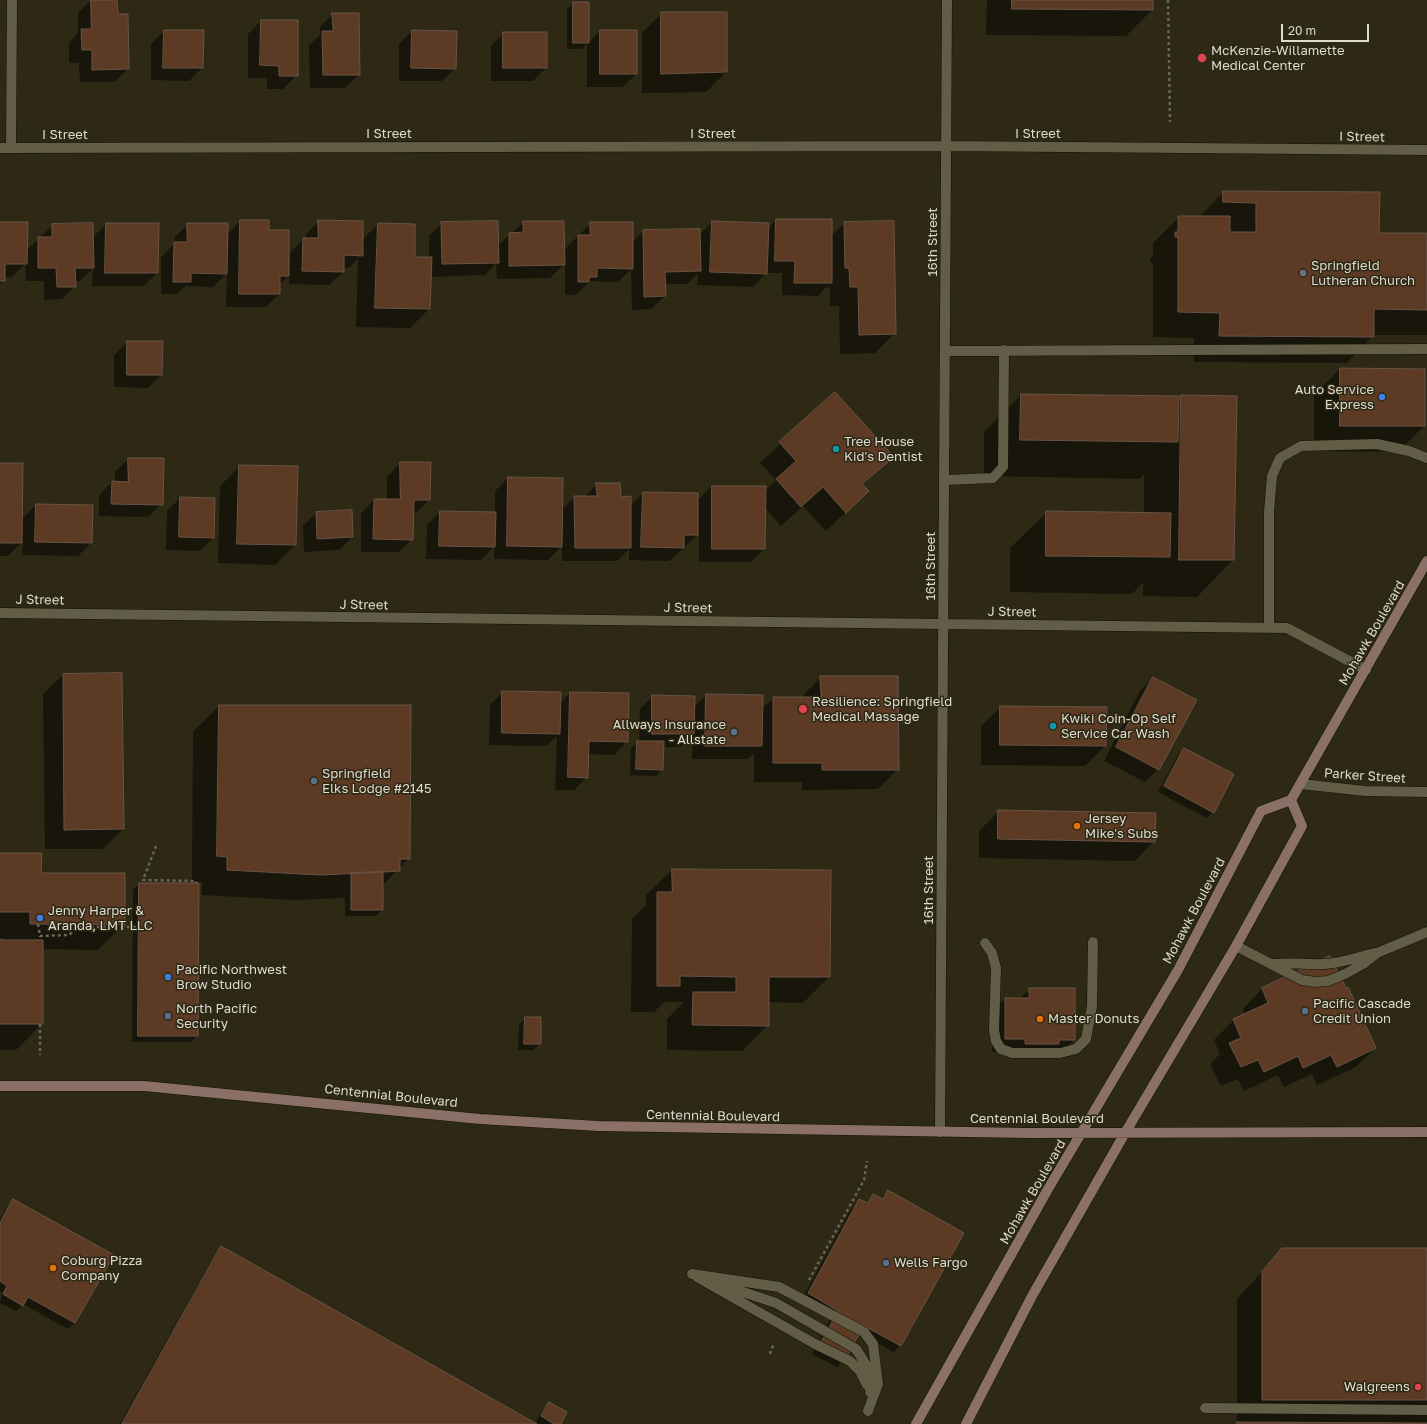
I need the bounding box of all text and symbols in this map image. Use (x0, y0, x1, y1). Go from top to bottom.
scale bar (1283, 16, 1371, 42)
text: 20 m (1288, 23, 1316, 38)
place label: McKenzie-Willamette Medical Center (1211, 43, 1345, 74)
marker: McKenzie-Willamette Medical Center (1196, 52, 1208, 64)
street label: I Street (366, 126, 412, 142)
street label: I Street (690, 126, 736, 142)
street label: I Street (1015, 126, 1061, 142)
street label: I Street (42, 127, 88, 143)
street label: I Street (1339, 129, 1385, 145)
street label: 16th Street (925, 207, 941, 277)
place label: Springfield Lutheran Church (1311, 258, 1415, 289)
marker: Springfield Lutheran Church (1298, 268, 1308, 278)
place label: Auto Service Express (1295, 382, 1374, 413)
marker: Auto Service Express (1377, 392, 1387, 402)
place label: Tree House Kid's Dentist (844, 434, 923, 465)
marker: Tree House Kid's Dentist (831, 444, 841, 454)
street label: 16th Street (923, 531, 939, 601)
street label: Mohawk Boulevard (1336, 578, 1408, 688)
street label: J Street (15, 592, 65, 608)
street label: J Street (339, 597, 389, 613)
street label: J Street (663, 600, 713, 616)
street label: J Street (987, 604, 1037, 620)
place label: Resilience: Springfield Medical Massage (812, 694, 952, 725)
marker: Resilience: Springfield Medical Massage (797, 703, 809, 715)
place label: Kwiki Coin-Op Self Service Car Wash (1061, 711, 1176, 742)
place label: Allways Insurance - Allstate (613, 717, 726, 748)
marker: Kwiki Coin-Op Self Service Car Wash (1048, 721, 1058, 731)
marker: Allways Insurance - Allstate (729, 727, 739, 737)
street label: Parker Street (1323, 765, 1407, 787)
place label: Springfield Elks Lodge #2145 (322, 766, 432, 797)
marker: Springfield Elks Lodge #2145 (309, 776, 319, 786)
place label: Jersey Mike's Subs (1085, 811, 1158, 842)
marker: Jersey Mike's Subs (1072, 821, 1082, 831)
street label: 16th Street (921, 855, 937, 925)
street label: Mohawk Boulevard (1159, 855, 1229, 967)
place label: Jenny Harper & Aranda, LMT LLC (48, 903, 153, 934)
marker: Jenny Harper & Aranda, LMT LLC (35, 913, 45, 923)
place label: Pacific Northwest Brow Studio (176, 962, 287, 993)
marker: Pacific Northwest Brow Studio (163, 972, 173, 982)
place label: Pacific Cascade Credit Union (1313, 996, 1411, 1027)
place label: North Pacific Security (176, 1001, 257, 1032)
marker: Pacific Cascade Credit Union (1300, 1006, 1310, 1016)
marker: North Pacific Security (163, 1011, 173, 1021)
place label: Master Donuts (1048, 1011, 1139, 1027)
marker: Master Donuts (1035, 1014, 1045, 1024)
street label: Centennial Boulevard (324, 1081, 458, 1111)
street label: Centennial Boulevard (646, 1107, 780, 1125)
street label: Centennial Boulevard (970, 1111, 1104, 1127)
street label: Mohawk Boulevard (997, 1137, 1069, 1247)
place label: Coburg Pizza Company (61, 1253, 142, 1284)
place label: Wells Fargo (894, 1255, 968, 1271)
marker: Wells Fargo (881, 1258, 891, 1268)
marker: Coburg Pizza Company (48, 1263, 58, 1273)
place label: Walgreens (1344, 1379, 1410, 1395)
marker: Walgreens (1413, 1382, 1423, 1392)

